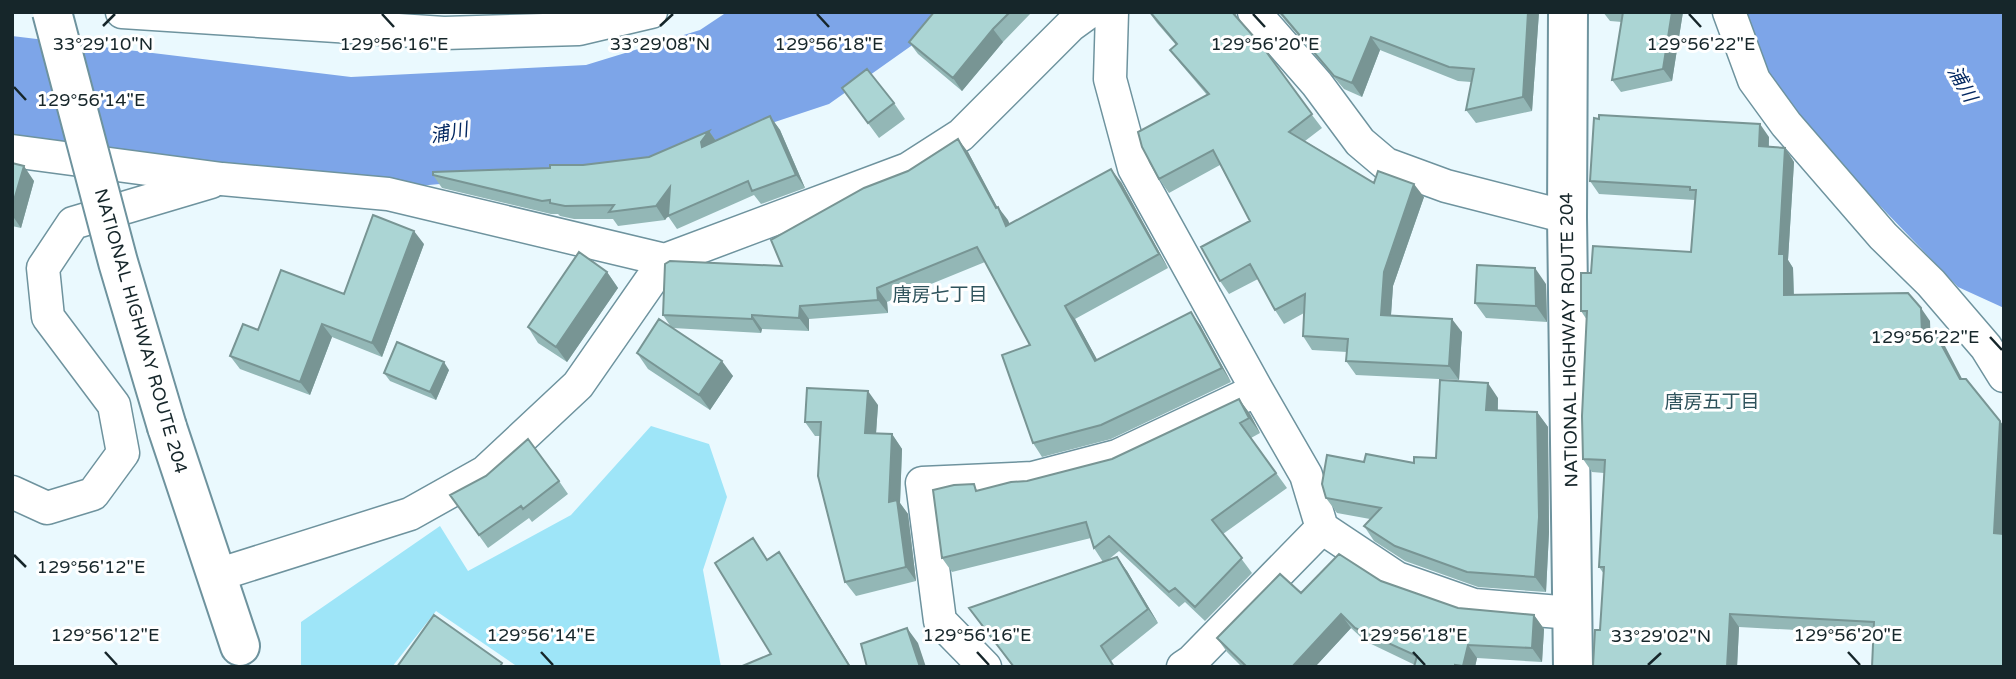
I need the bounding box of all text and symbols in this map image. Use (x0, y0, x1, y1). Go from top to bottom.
text: 33°29'10"N (53, 33, 153, 55)
text: 129°56'16"E (340, 33, 448, 55)
text: 33°29'08"N (610, 33, 710, 55)
text: 129°56'18"E (775, 33, 883, 55)
text: 129°56'20"E (1211, 33, 1319, 55)
text: 129°56'22"E (1647, 33, 1755, 55)
water label: 浦川 (1943, 62, 1982, 108)
text: 129°56'14"E (37, 89, 145, 111)
water label: 浦川 (428, 118, 472, 147)
street label: NATIONAL HIGHWAY ROUTE 204 (90, 186, 192, 476)
street label: NATIONAL HIGHWAY ROUTE 204 (1555, 192, 1583, 488)
district label: 唐房七丁目 (892, 284, 988, 306)
text: 129°56'22"E (1871, 326, 1979, 348)
district label: 唐房五丁目 (1664, 391, 1760, 413)
text: 129°56'12"E (37, 556, 145, 578)
text: 129°56'12"E (51, 624, 159, 646)
text: 129°56'14"E (487, 624, 595, 646)
text: 129°56'16"E (923, 624, 1031, 646)
text: 129°56'18"E (1359, 624, 1467, 646)
text: 129°56'20"E (1794, 624, 1902, 646)
text: 33°29'02"N (1611, 625, 1711, 647)

